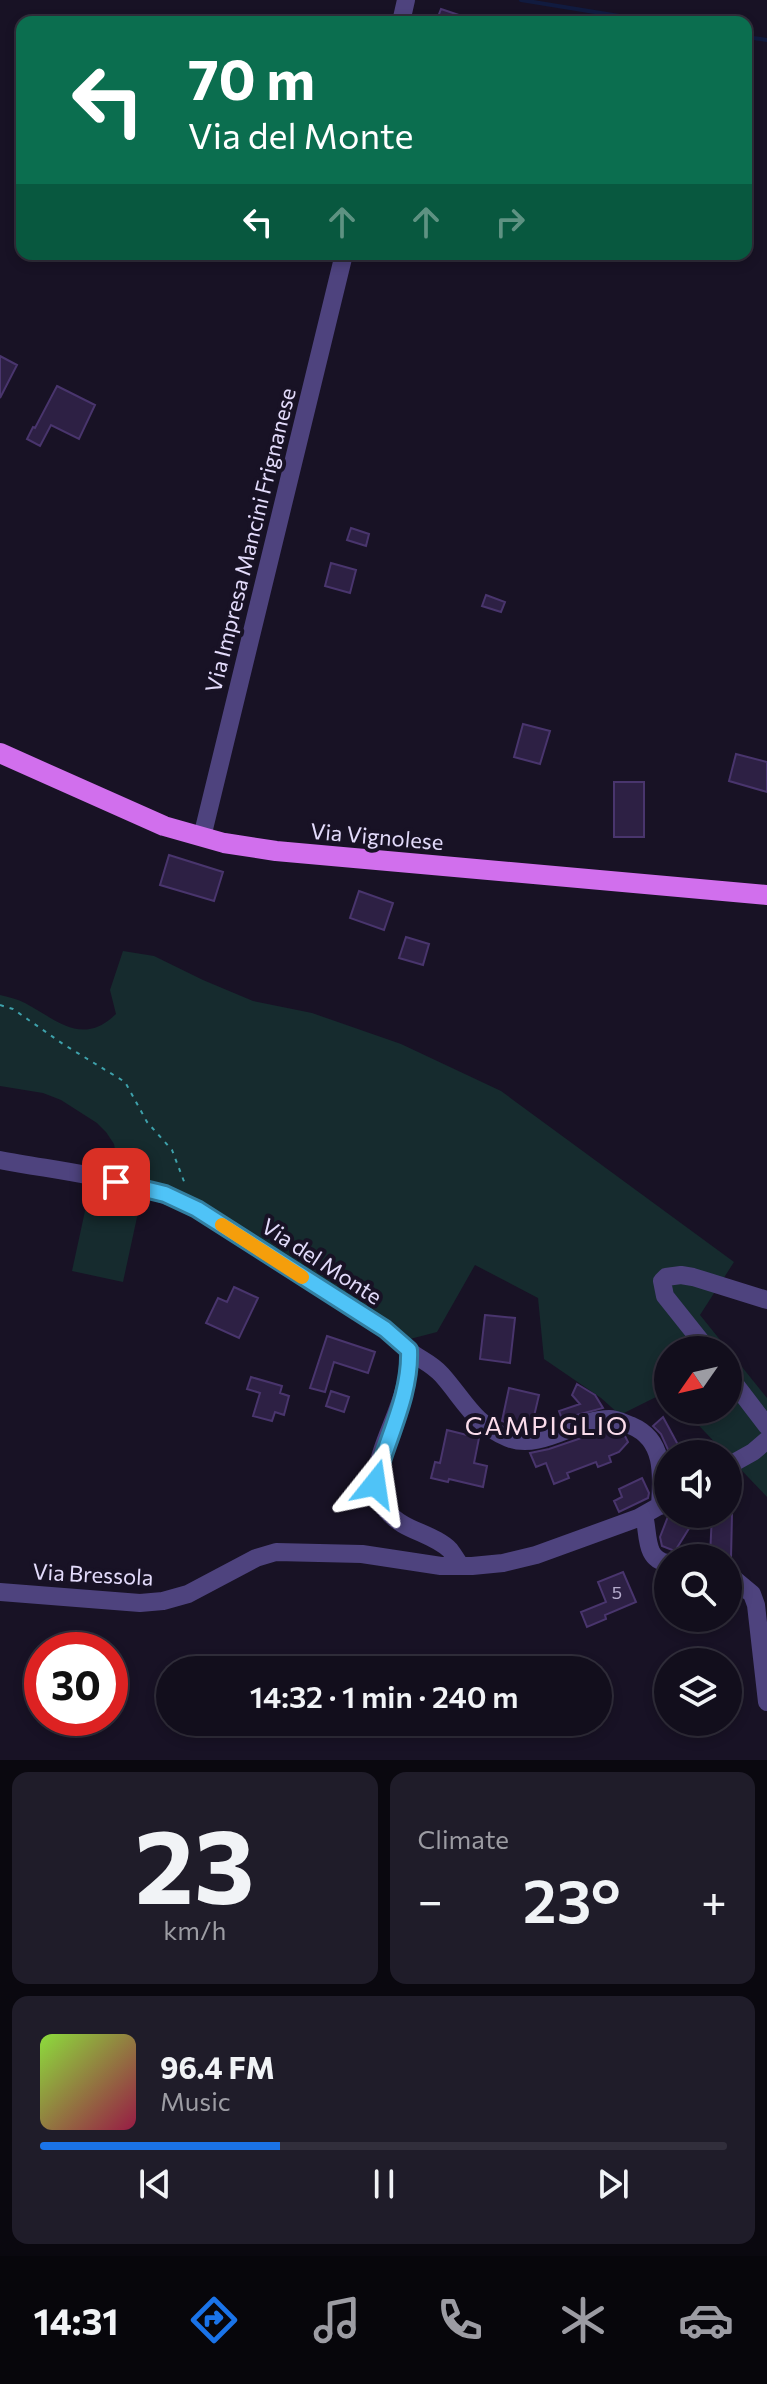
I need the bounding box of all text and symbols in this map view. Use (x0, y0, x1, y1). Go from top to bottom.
text: 70 m (188, 43, 315, 112)
icon: left (56, 48, 160, 152)
text: Via del Monte (188, 112, 414, 156)
icon: left (236, 200, 280, 244)
icon: ahead (320, 200, 364, 244)
icon: ahead (404, 200, 448, 244)
icon: right (488, 200, 532, 244)
street label: Via Impresa Mancini Frignanese (199, 385, 301, 695)
street label: Via Vignolese (309, 817, 445, 855)
pin (82, 1148, 150, 1216)
icon: arrive (94, 1160, 138, 1204)
street label: Via del Monte (257, 1212, 387, 1310)
north arrow (654, 1336, 742, 1424)
map controls (654, 1336, 742, 1736)
district label: CAMPIGLIO (465, 1409, 629, 1440)
button: sound (654, 1440, 742, 1528)
position arrow (333, 1442, 417, 1526)
button: search (654, 1544, 742, 1632)
street label: Via Bressola (32, 1557, 154, 1591)
house number: 5 (612, 1581, 622, 1603)
speed limit sign: 30 (24, 1632, 128, 1736)
button: layers (654, 1648, 742, 1736)
text: 14:32 · 1 min · 240 m (250, 1677, 518, 1714)
text: 23 (135, 1798, 255, 1925)
text: Climate (418, 1823, 509, 1854)
text: 23° (523, 1862, 621, 1935)
text: − (418, 1872, 443, 1926)
text: + (701, 1872, 727, 1926)
text: km/h (163, 1914, 226, 1945)
text: 96.4 FM (160, 2048, 275, 2085)
text: Music (160, 2085, 231, 2116)
icon: previous (133, 2162, 177, 2206)
icon: pause (362, 2162, 406, 2206)
icon: next (591, 2162, 635, 2206)
icon: directions (186, 2292, 242, 2348)
icon: music (309, 2292, 365, 2348)
icon: phone (432, 2292, 488, 2348)
icon: climate (555, 2292, 611, 2348)
icon: car (678, 2292, 734, 2348)
text: 14:31 (33, 2298, 119, 2342)

